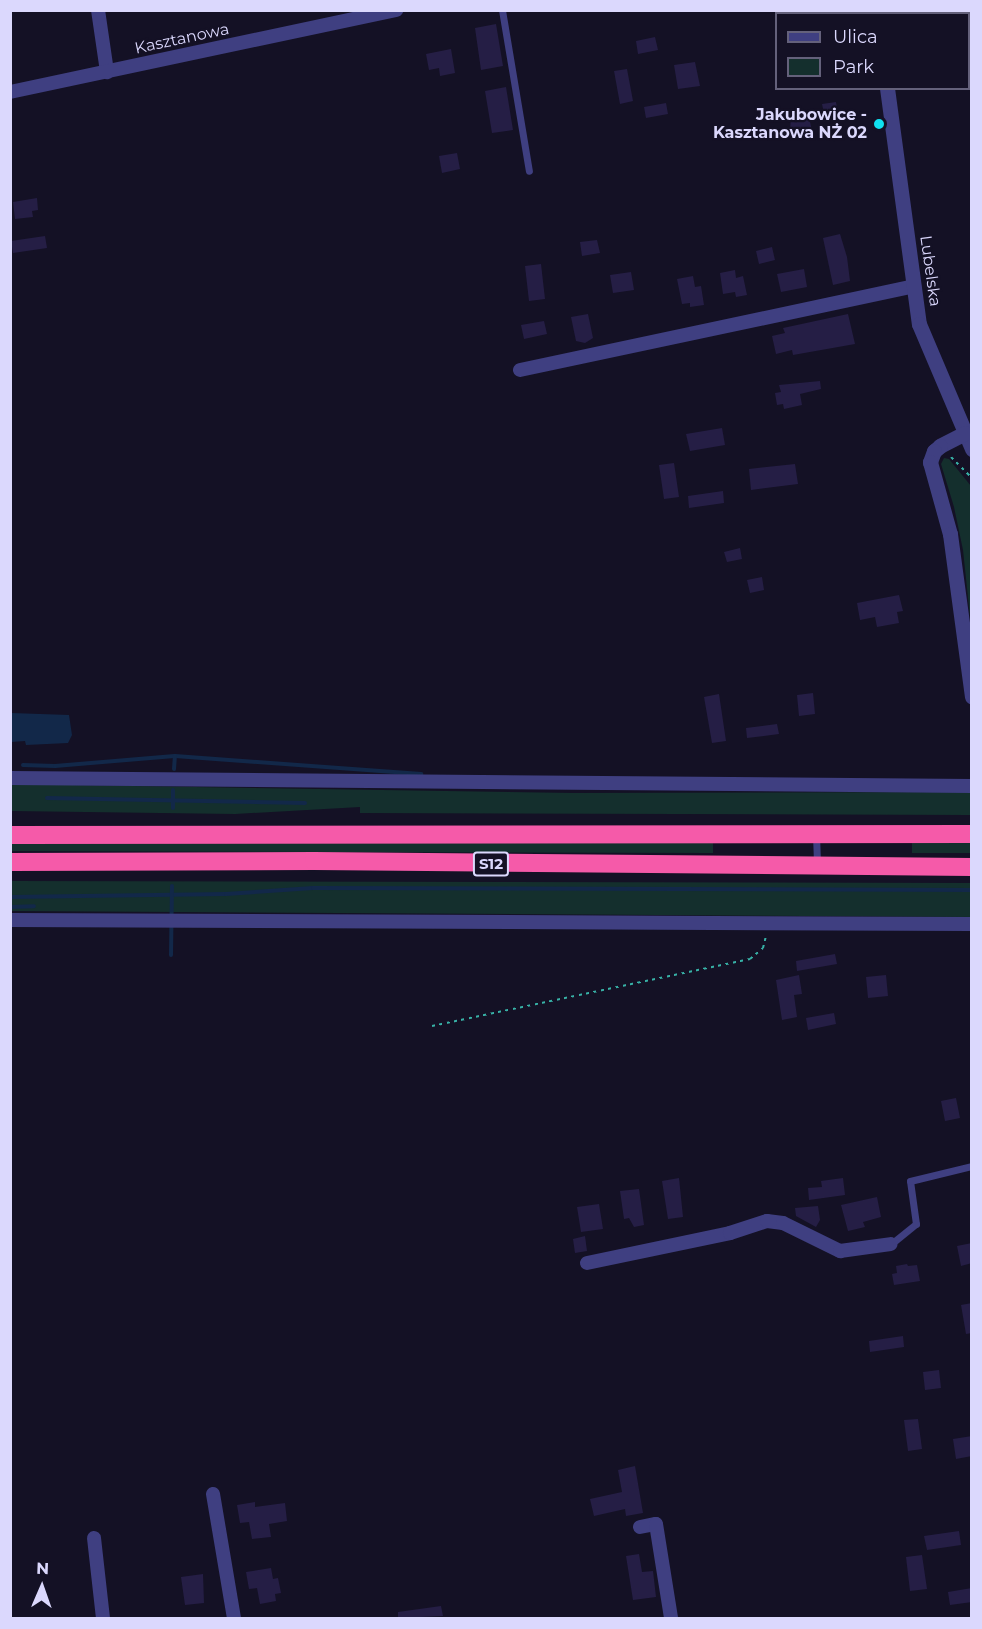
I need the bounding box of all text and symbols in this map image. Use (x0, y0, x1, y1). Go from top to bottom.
legend (775, 12, 970, 90)
street label: Kasztanowa (133, 20, 231, 58)
text: Ulica (833, 26, 878, 48)
text: Park (833, 56, 874, 78)
place label: Jakubowice - Kasztanowa NŻ 02 (713, 105, 867, 143)
marker: Jakubowice - Kasztanowa NŻ 02 (872, 117, 886, 131)
street label: Lubelska (916, 234, 944, 308)
road number: S12 (472, 852, 510, 876)
north arrow (12, 1557, 72, 1617)
text: N (36, 1559, 49, 1578)

